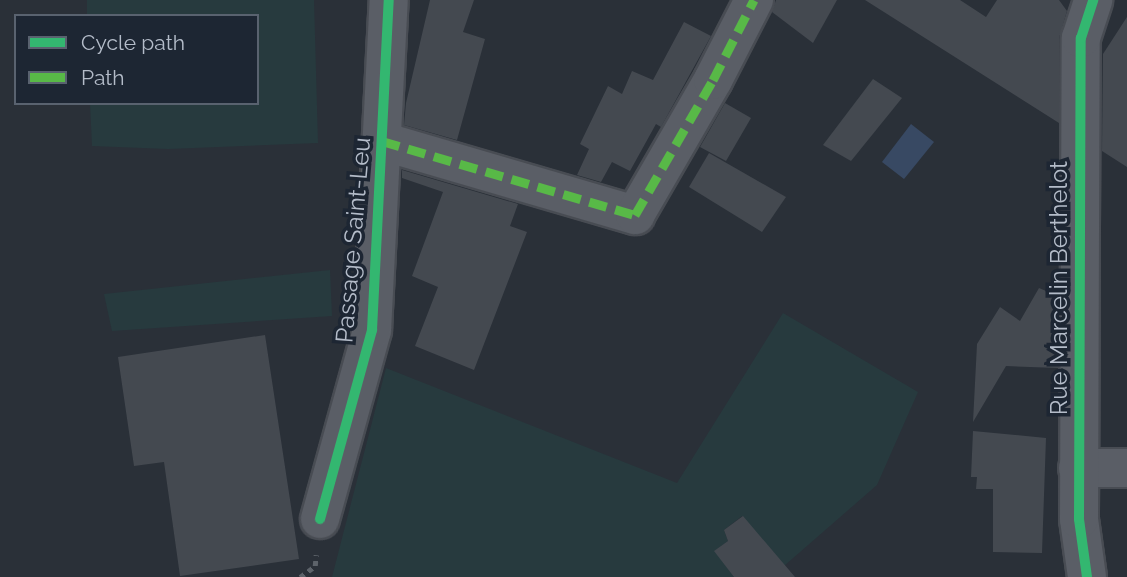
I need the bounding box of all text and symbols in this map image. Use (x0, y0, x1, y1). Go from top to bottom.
legend (14, 14, 259, 105)
text: Cycle path (81, 30, 185, 55)
text: Path (81, 65, 125, 90)
street label: Passage Saint-Leu (330, 136, 376, 344)
street label: Rue Marcelin Berthelot (1045, 161, 1073, 415)

